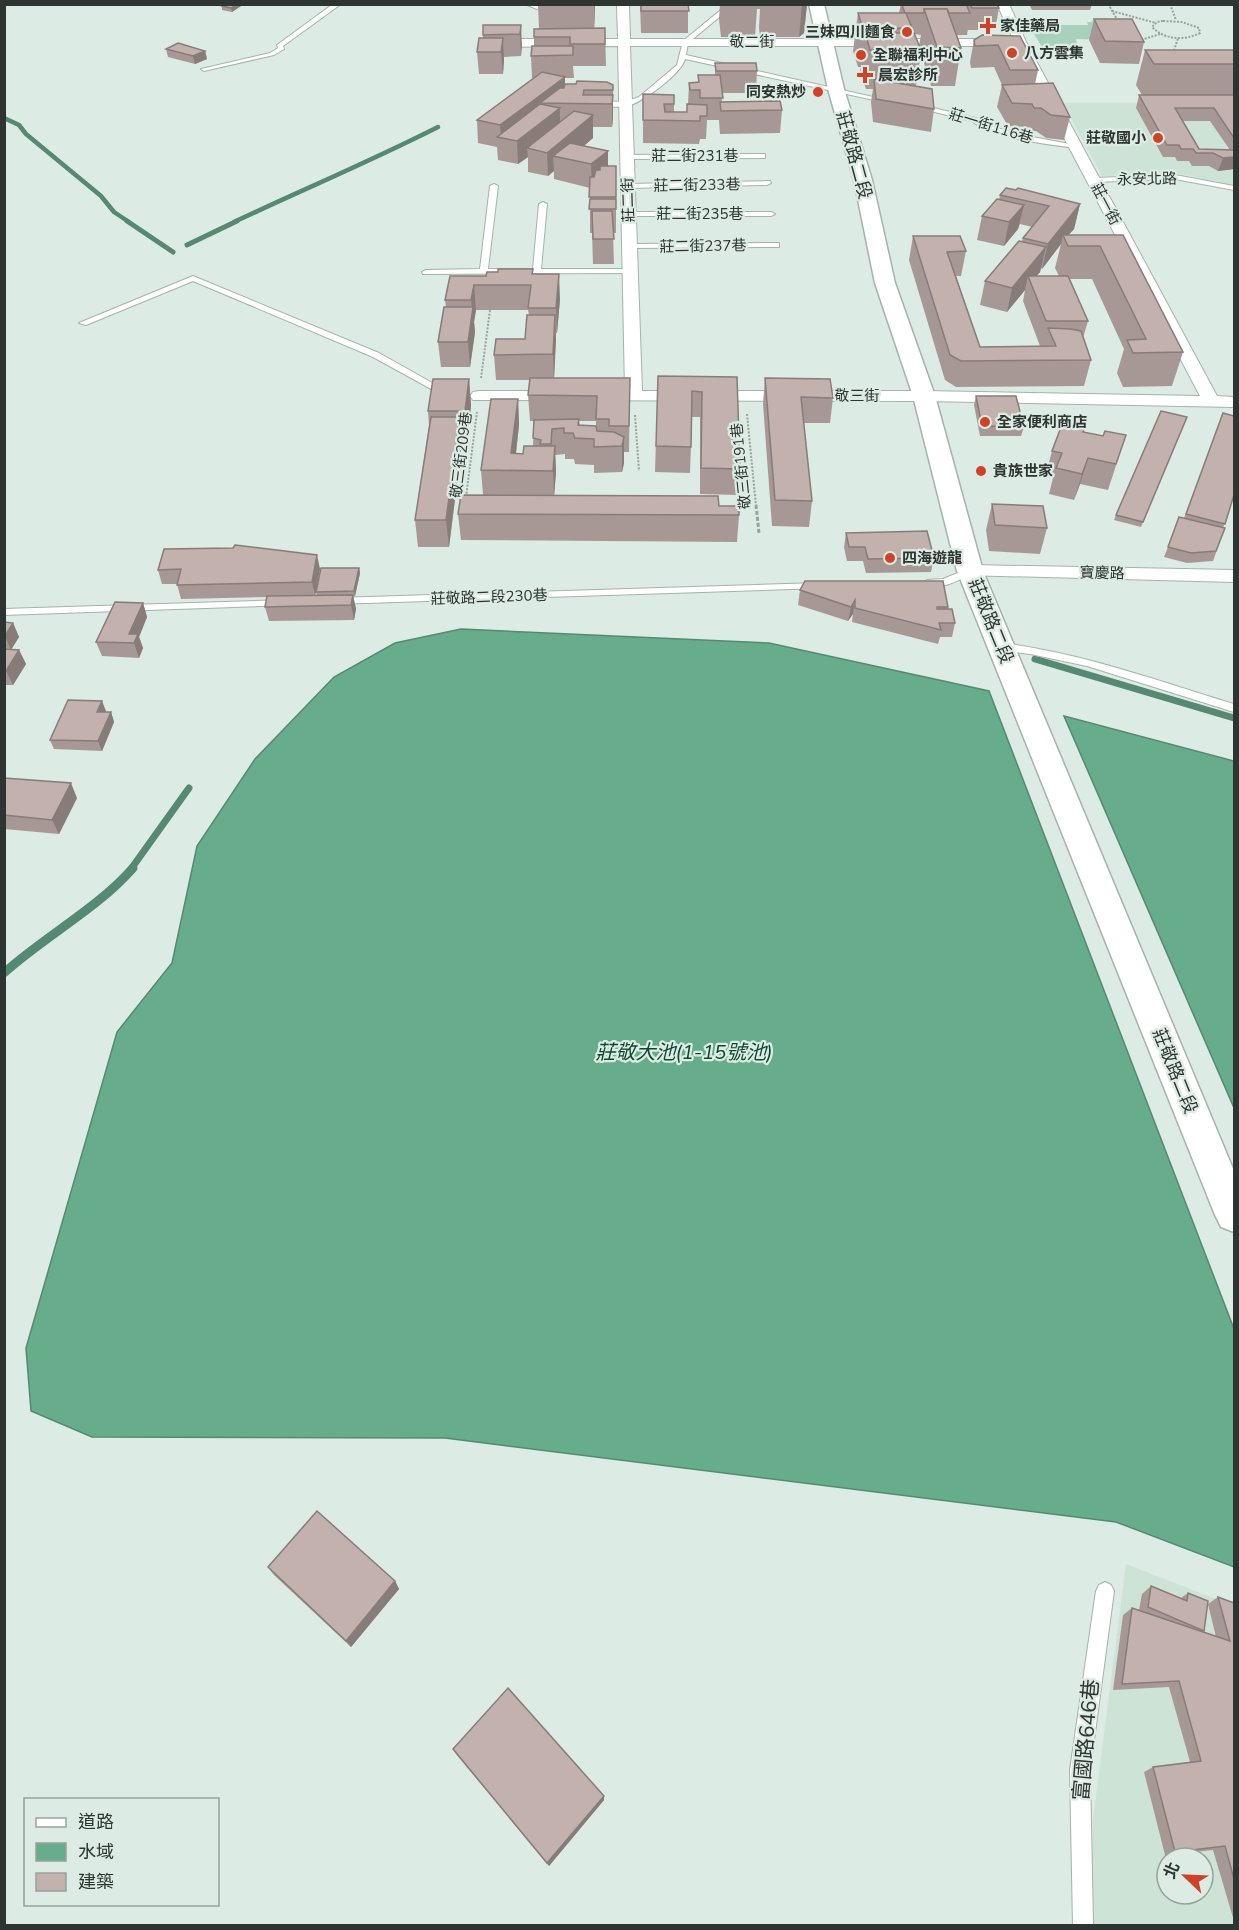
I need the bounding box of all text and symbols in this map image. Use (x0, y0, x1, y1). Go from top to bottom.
place label: 家佳藥局 (1000, 16, 1060, 36)
marker: 家佳藥局 (981, 19, 995, 33)
place label: 三妹四川麵食 (805, 22, 895, 42)
marker: 三妹四川麵食 (900, 25, 914, 39)
street label: 敬二街 (729, 32, 775, 52)
place label: 八方雲集 (1024, 43, 1084, 63)
place label: 全聯福利中心 (873, 45, 963, 65)
marker: 八方雲集 (1005, 46, 1019, 60)
marker: 全聯福利中心 (854, 48, 868, 62)
place label: 晨宏診所 (878, 65, 938, 85)
marker: 晨宏診所 (856, 66, 874, 84)
place label: 同安熱炒 (746, 82, 806, 102)
marker: 同安熱炒 (811, 85, 825, 99)
street label: 莊一街116巷 (946, 104, 1036, 148)
street label: 莊敬路二段 (831, 108, 877, 202)
place label: 莊敬國小 (1086, 128, 1147, 148)
marker: 莊敬國小 (1151, 131, 1165, 145)
street label: 莊二街231巷 (651, 146, 739, 166)
street label: 永安北路 (1117, 168, 1177, 190)
street label: 莊二街233巷 (653, 174, 741, 196)
street label: 莊二街 (617, 177, 639, 223)
street label: 莊一街 (1087, 179, 1125, 229)
street label: 莊二街235巷 (656, 204, 744, 224)
street label: 莊二街237巷 (659, 235, 747, 257)
street label: 敬三街 (834, 386, 880, 406)
street label: 敬三街209巷 (446, 411, 476, 499)
place label: 全家便利商店 (997, 412, 1087, 432)
marker: 全家便利商店 (978, 415, 992, 429)
street label: 敬三街191巷 (727, 422, 755, 510)
place label: 貴族世家 (993, 461, 1053, 481)
marker: 貴族世家 (974, 464, 988, 478)
place label: 四海遊龍 (902, 548, 962, 568)
marker: 四海遊龍 (883, 551, 897, 565)
street label: 寶慶路 (1079, 563, 1125, 583)
street label: 莊敬路二段 (963, 575, 1019, 667)
street label: 莊敬路二段230巷 (430, 585, 548, 609)
street label: 莊敬路二段 (1147, 1025, 1203, 1117)
water label: 莊敬大池(1-15號池) (595, 1039, 773, 1066)
street label: 富國路646巷 (1067, 1678, 1105, 1802)
legend (24, 1798, 219, 1906)
text: 道路 (78, 1810, 114, 1834)
text: 水域 (78, 1840, 114, 1864)
north arrow (1155, 1846, 1215, 1906)
text: 北 (1159, 1859, 1185, 1882)
text: 建築 (78, 1870, 114, 1894)

